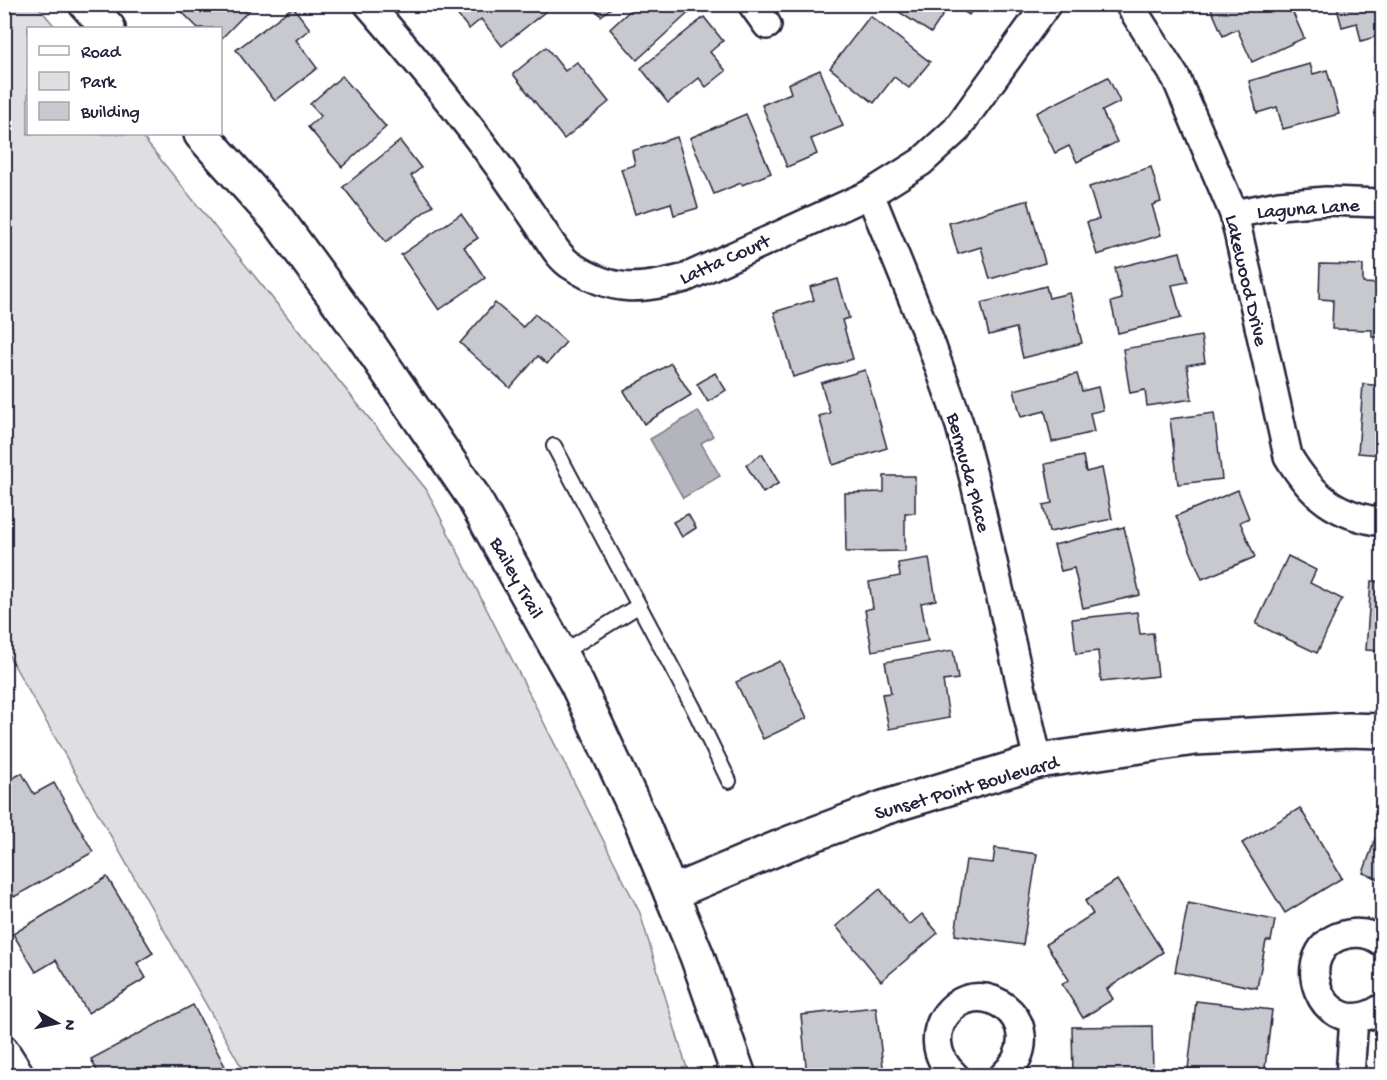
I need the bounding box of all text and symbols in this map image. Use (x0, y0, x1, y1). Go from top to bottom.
legend (27, 27, 222, 135)
text: Road (81, 43, 122, 64)
text: Park (80, 73, 117, 94)
text: Building (80, 103, 140, 124)
street label: Laguna Lane (1256, 195, 1361, 226)
street label: Lakewood Drive (1218, 213, 1271, 349)
street label: Latta Court (677, 230, 776, 291)
street label: Bermuda Place (939, 410, 994, 536)
street label: Bailey Trail (483, 533, 547, 623)
street label: Sunset Point Boulevard (872, 751, 1064, 827)
north arrow (27, 993, 87, 1053)
text: N (58, 1018, 79, 1032)

